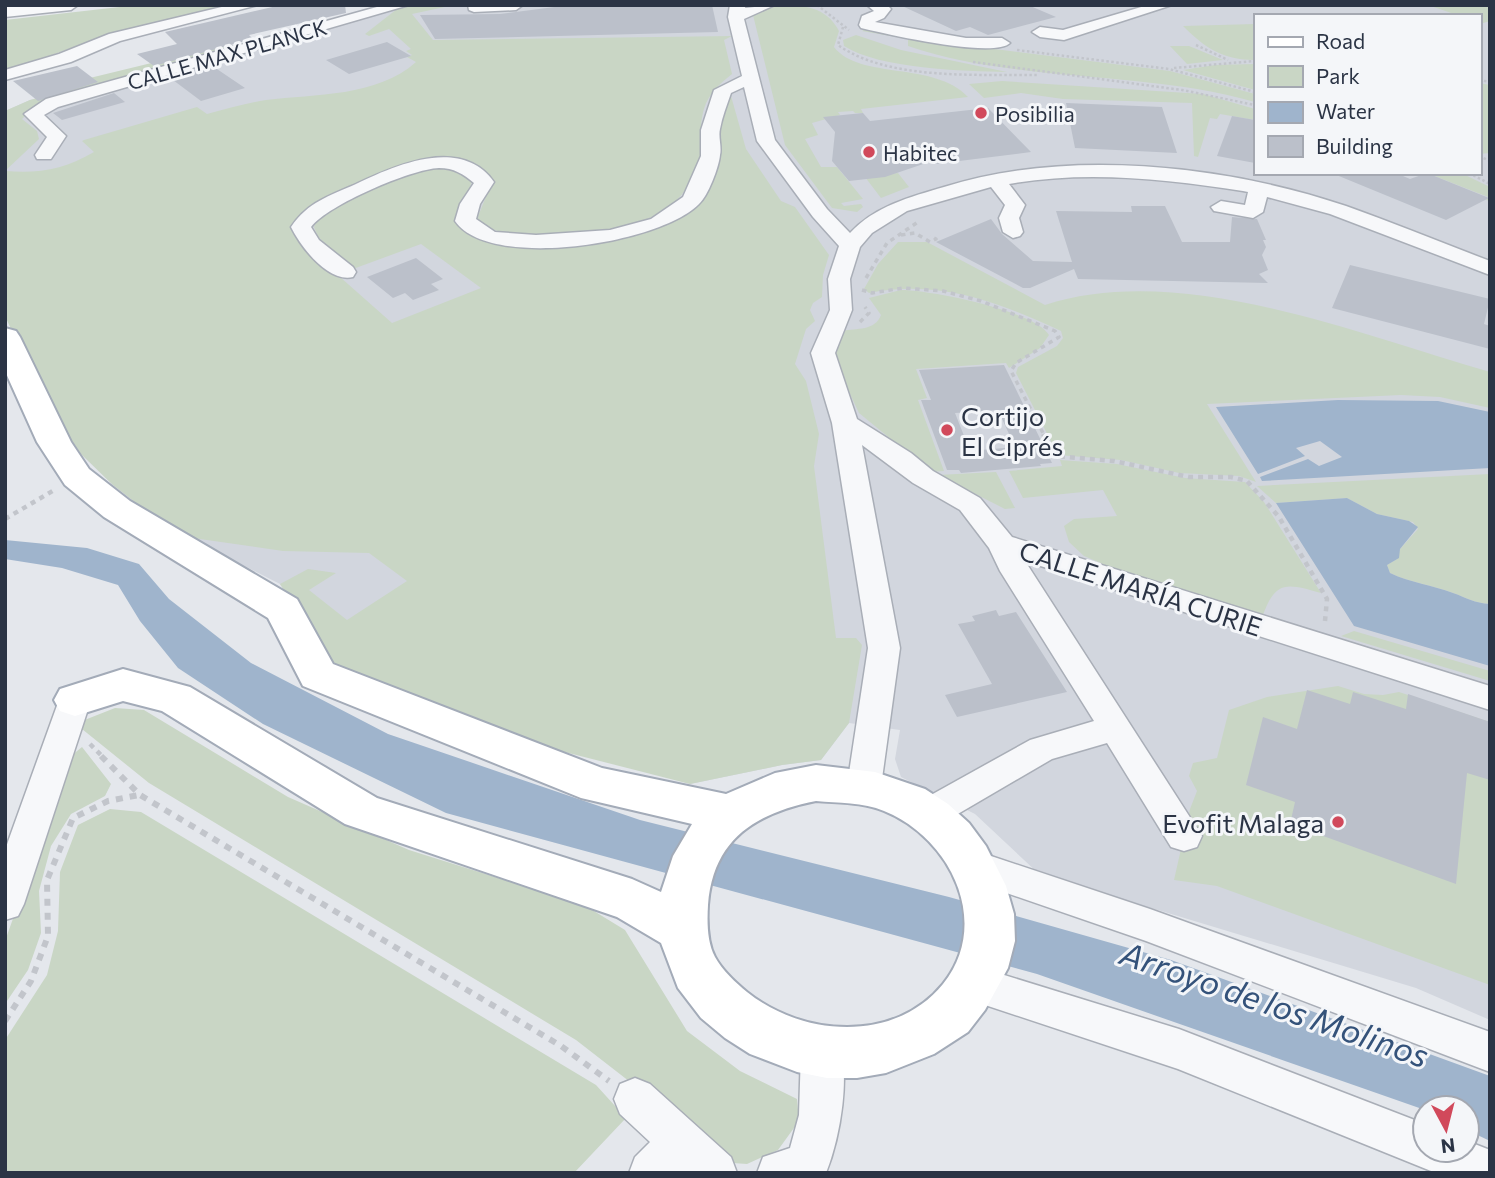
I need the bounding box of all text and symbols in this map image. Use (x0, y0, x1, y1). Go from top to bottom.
street label: CALLE MAX PLANCK (124, 14, 330, 94)
legend (1254, 14, 1481, 175)
text: Road (1316, 28, 1365, 53)
text: Park (1316, 63, 1360, 88)
text: Water (1316, 98, 1375, 123)
place label: Posibilia (995, 101, 1075, 126)
marker: Posibilia (973, 105, 989, 121)
text: Building (1316, 133, 1393, 158)
place label: Habitec (883, 140, 957, 165)
marker: Habitec (861, 144, 877, 160)
place label: Cortijo El Ciprés (961, 400, 1063, 461)
marker: Cortijo El Ciprés (939, 422, 955, 438)
street label: CALLE MARÍA CURIE (1016, 534, 1266, 642)
place label: Evofit Malaga (1162, 807, 1324, 838)
marker: Evofit Malaga (1330, 814, 1346, 830)
water label: Arroyo de los Molinos (1115, 931, 1435, 1075)
north arrow (1411, 1094, 1481, 1164)
text: N (1440, 1134, 1457, 1159)

